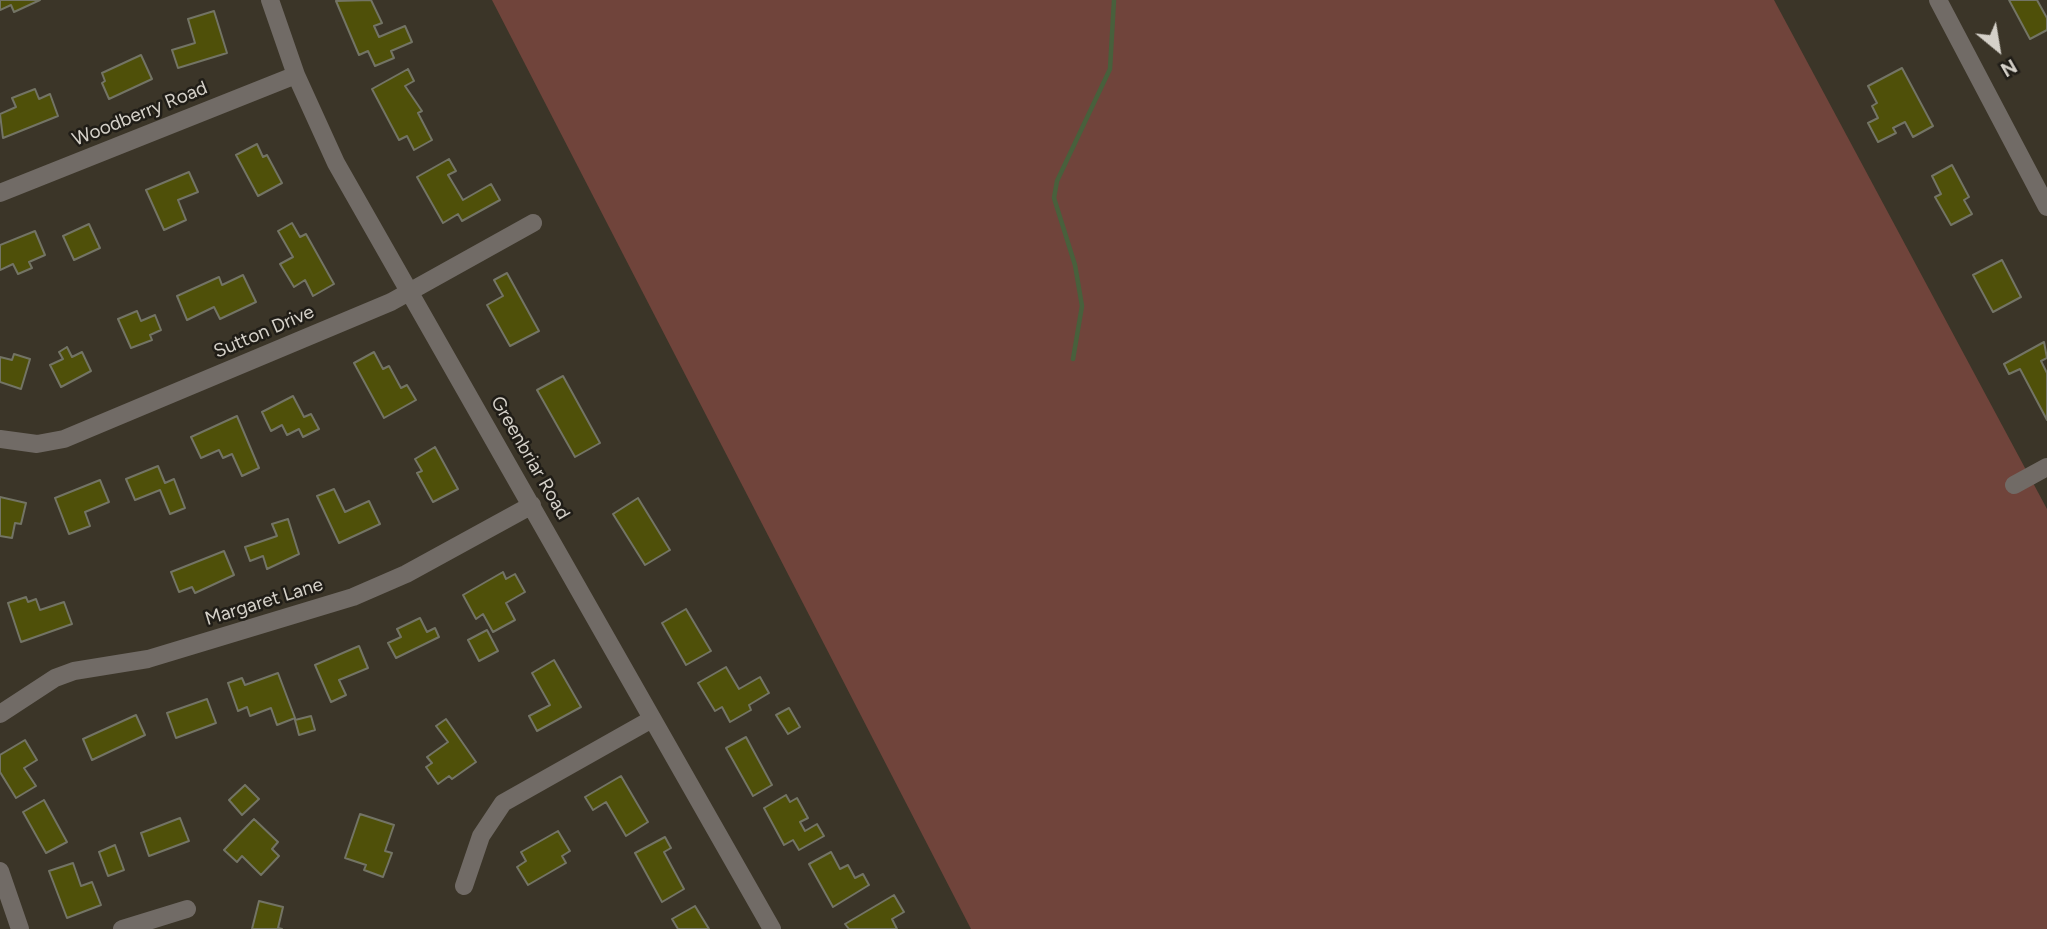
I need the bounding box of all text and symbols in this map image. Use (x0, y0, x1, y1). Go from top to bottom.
north arrow (1963, 14, 2033, 84)
text: N (1997, 54, 2021, 81)
street label: Woodberry Road (69, 77, 211, 151)
street label: Sutton Drive (210, 301, 318, 363)
street label: Greenbriar Road (485, 392, 575, 524)
street label: Margaret Lane (202, 573, 326, 631)

